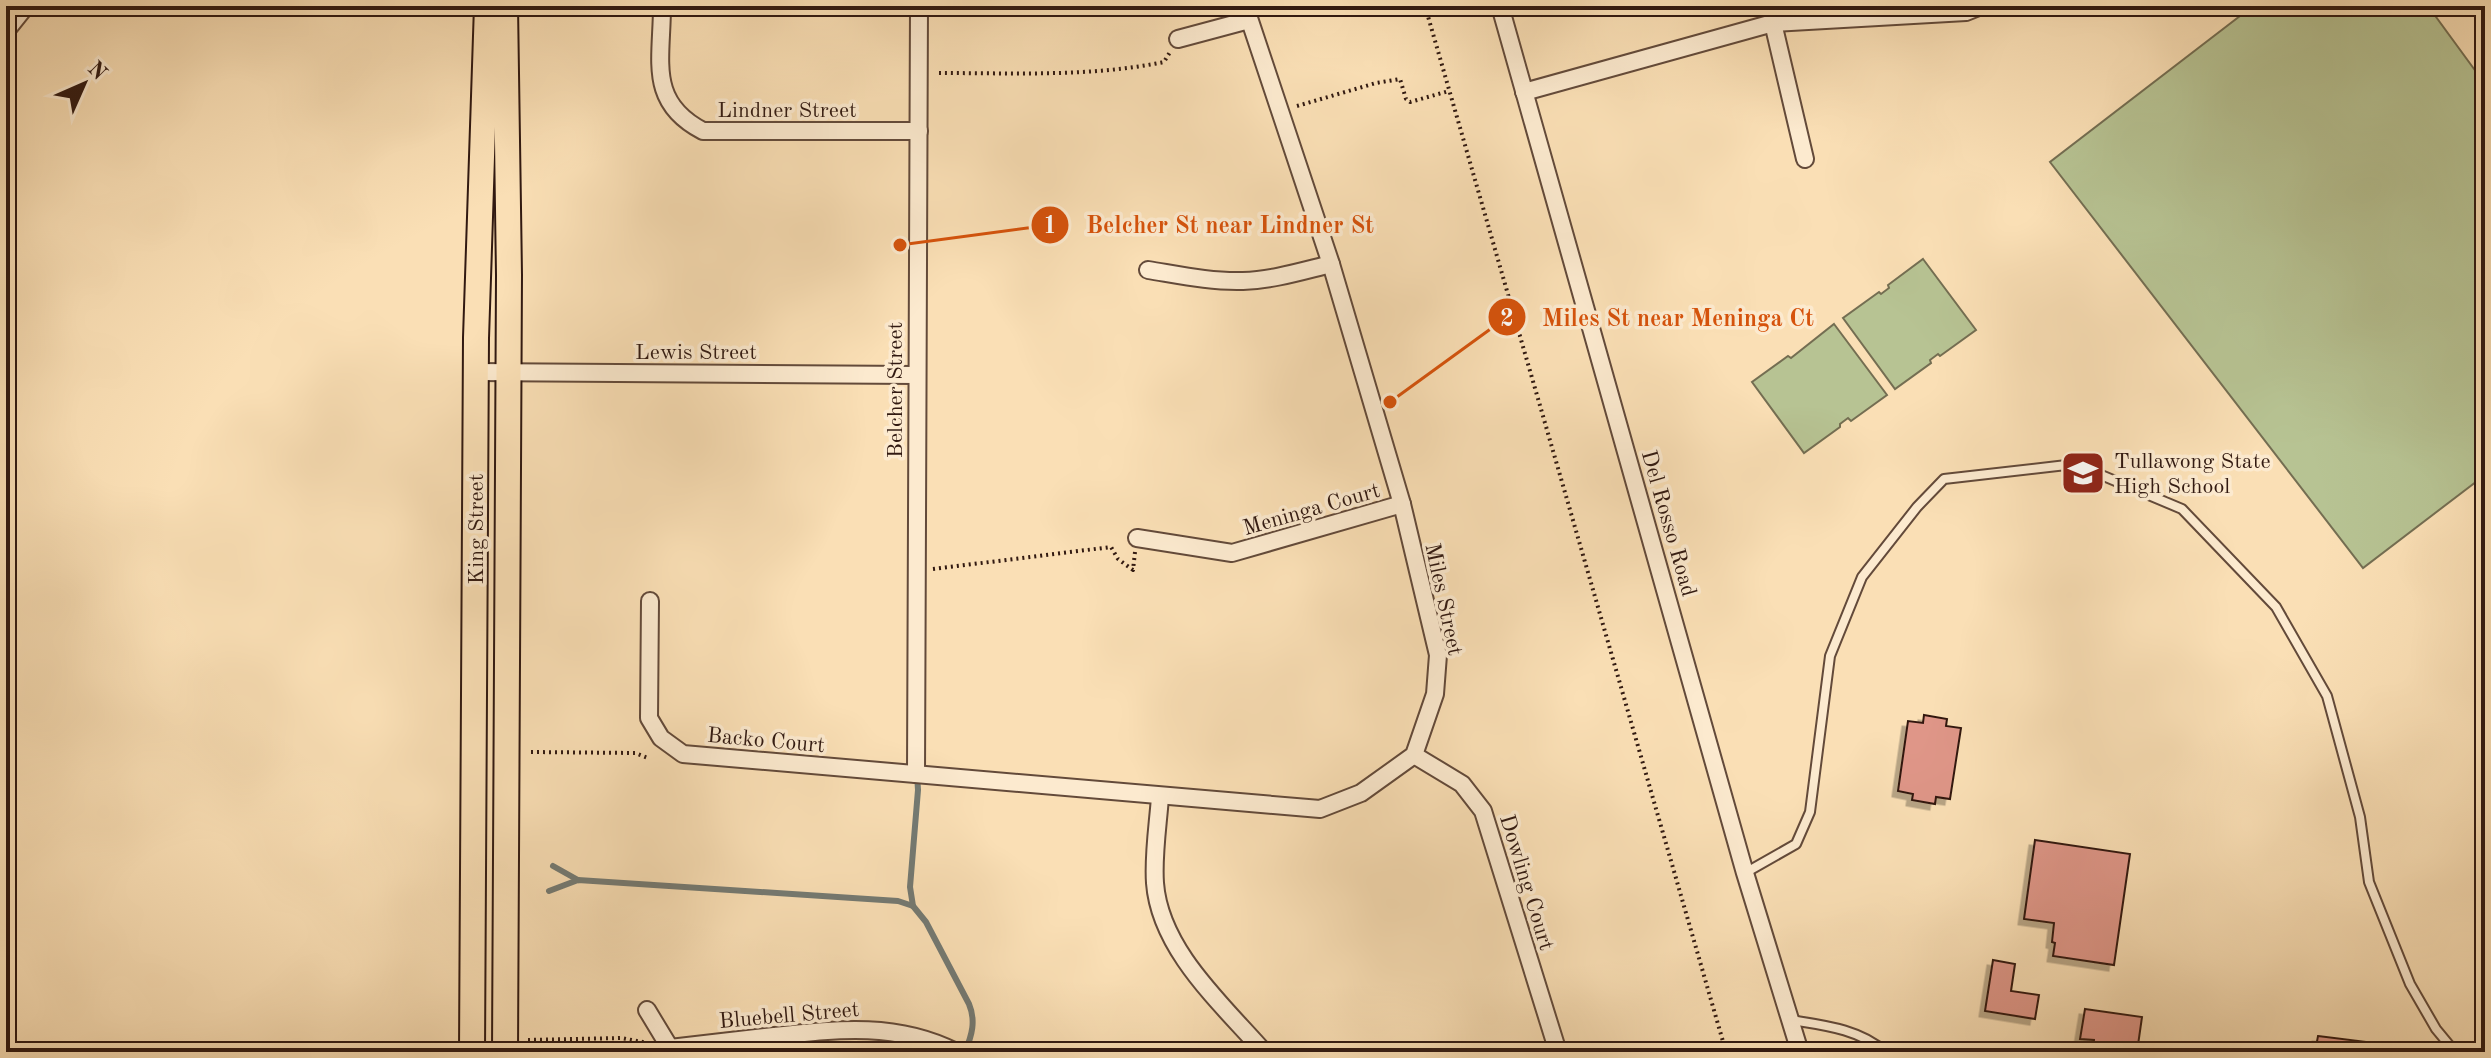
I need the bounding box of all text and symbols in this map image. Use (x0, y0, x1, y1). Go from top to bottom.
north arrow (44, 44, 124, 124)
text: N (83, 58, 111, 85)
street label: Lindner Street (717, 100, 857, 122)
callout: Belcher St near Lindner St (1030, 201, 1390, 249)
text: 1 (1043, 215, 1057, 239)
text: Belcher St near Lindner St (1086, 215, 1374, 239)
callout: Miles St near Meninga Ct (1487, 293, 1830, 341)
text: 2 (1500, 308, 1514, 332)
text: Miles St near Meninga Ct (1542, 308, 1814, 332)
street label: Belcher Street (885, 322, 907, 458)
street label: Lewis Street (635, 342, 757, 364)
street label: Del Rosso Road (1637, 448, 1699, 599)
school or university icon: Tullawong State High School (2059, 449, 2107, 497)
place label: Tullawong State High School (2114, 451, 2271, 498)
street label: King Street (466, 474, 488, 584)
street label: Meninga Court (1241, 480, 1382, 540)
street label: Miles Street (1420, 541, 1466, 658)
street label: Backo Court (706, 725, 826, 757)
street label: Dowling Court (1495, 812, 1557, 953)
street label: Bluebell Street (718, 999, 860, 1033)

